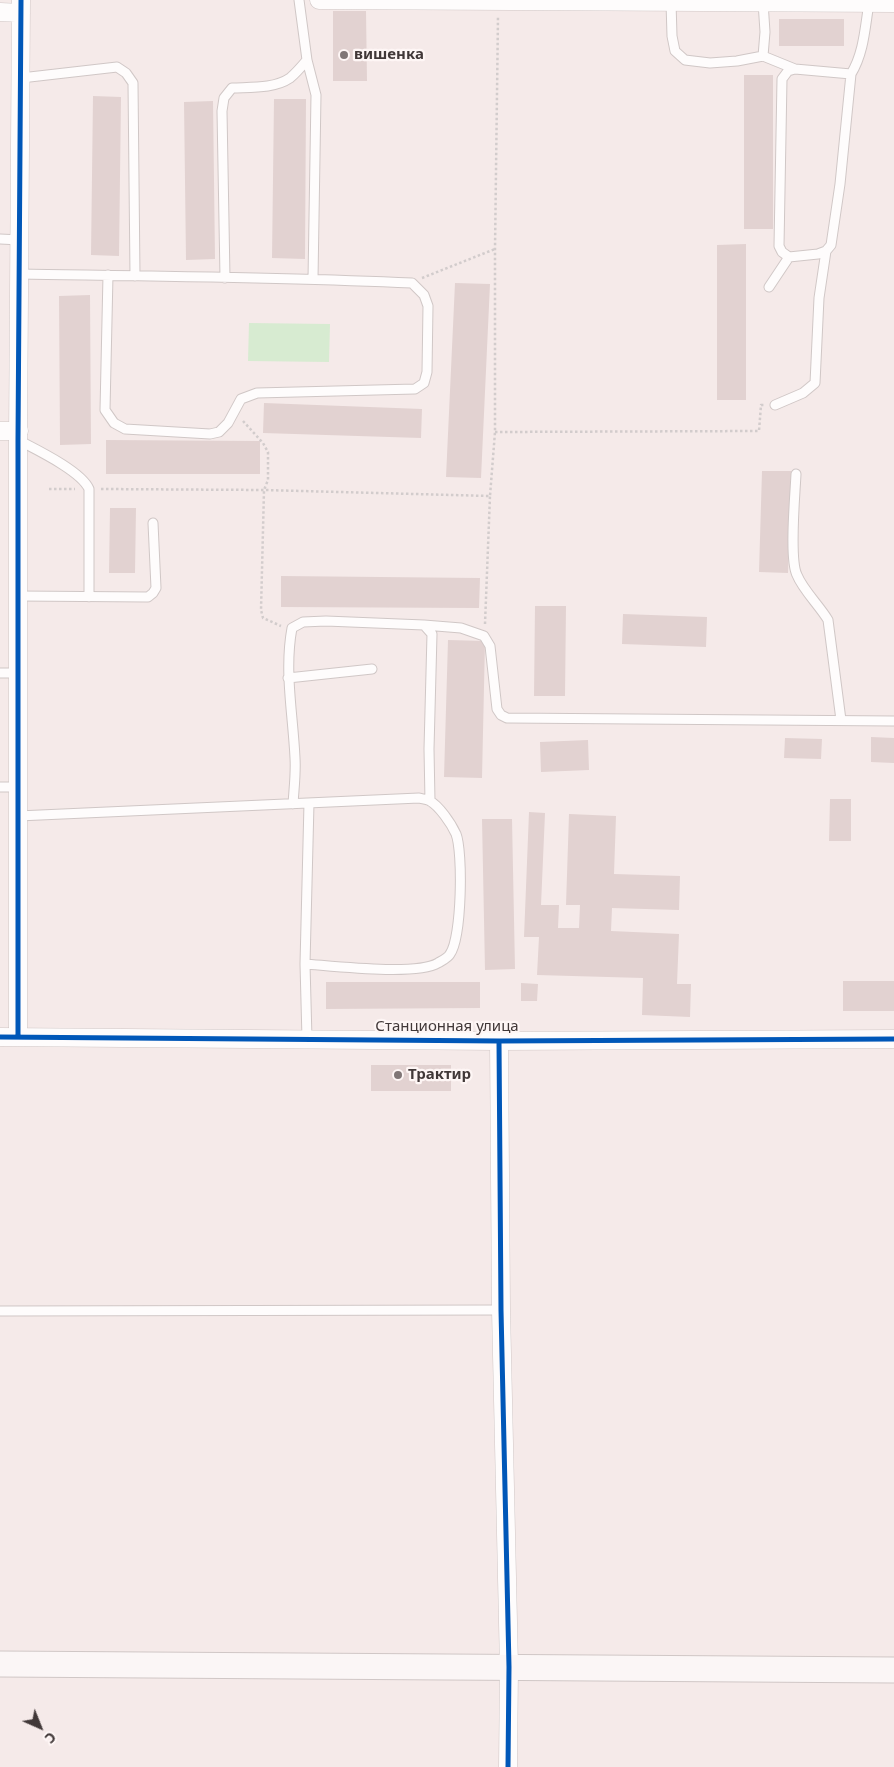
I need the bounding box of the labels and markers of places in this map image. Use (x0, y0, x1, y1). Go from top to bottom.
place label: вишенка (354, 46, 424, 64)
marker: вишенка (338, 49, 350, 61)
place label: Трактир (408, 1066, 471, 1084)
marker: Трактир (392, 1069, 404, 1081)

